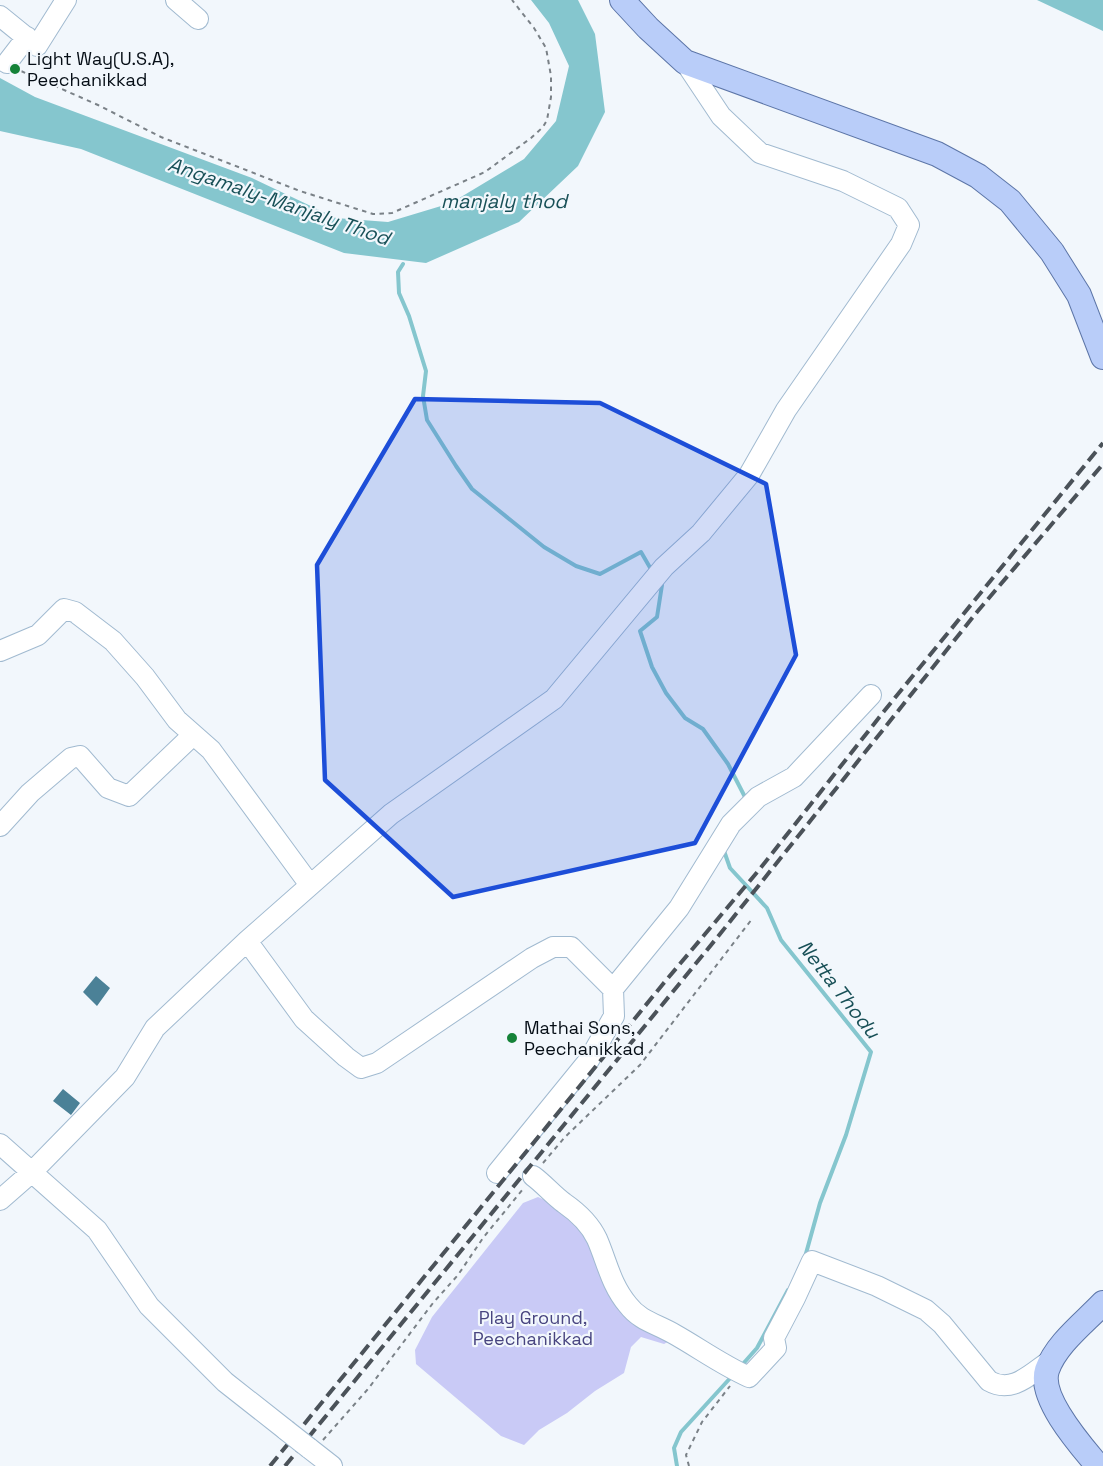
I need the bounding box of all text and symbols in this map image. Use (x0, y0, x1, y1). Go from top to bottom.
place label: Light Way(U.S.A), Peechanikkad (27, 47, 174, 91)
marker: Light Way(U.S.A), Peechanikkad (8, 62, 22, 76)
water label: Angamaly-Manjaly Thod (165, 151, 395, 252)
water label: manjaly thod (441, 188, 569, 214)
water label: Netta Thodu (792, 934, 887, 1045)
place label: Mathai Sons, Peechanikkad (524, 1016, 644, 1060)
marker: Mathai Sons, Peechanikkad (505, 1031, 519, 1045)
park label: Play Ground, Peechanikkad (473, 1306, 593, 1350)

